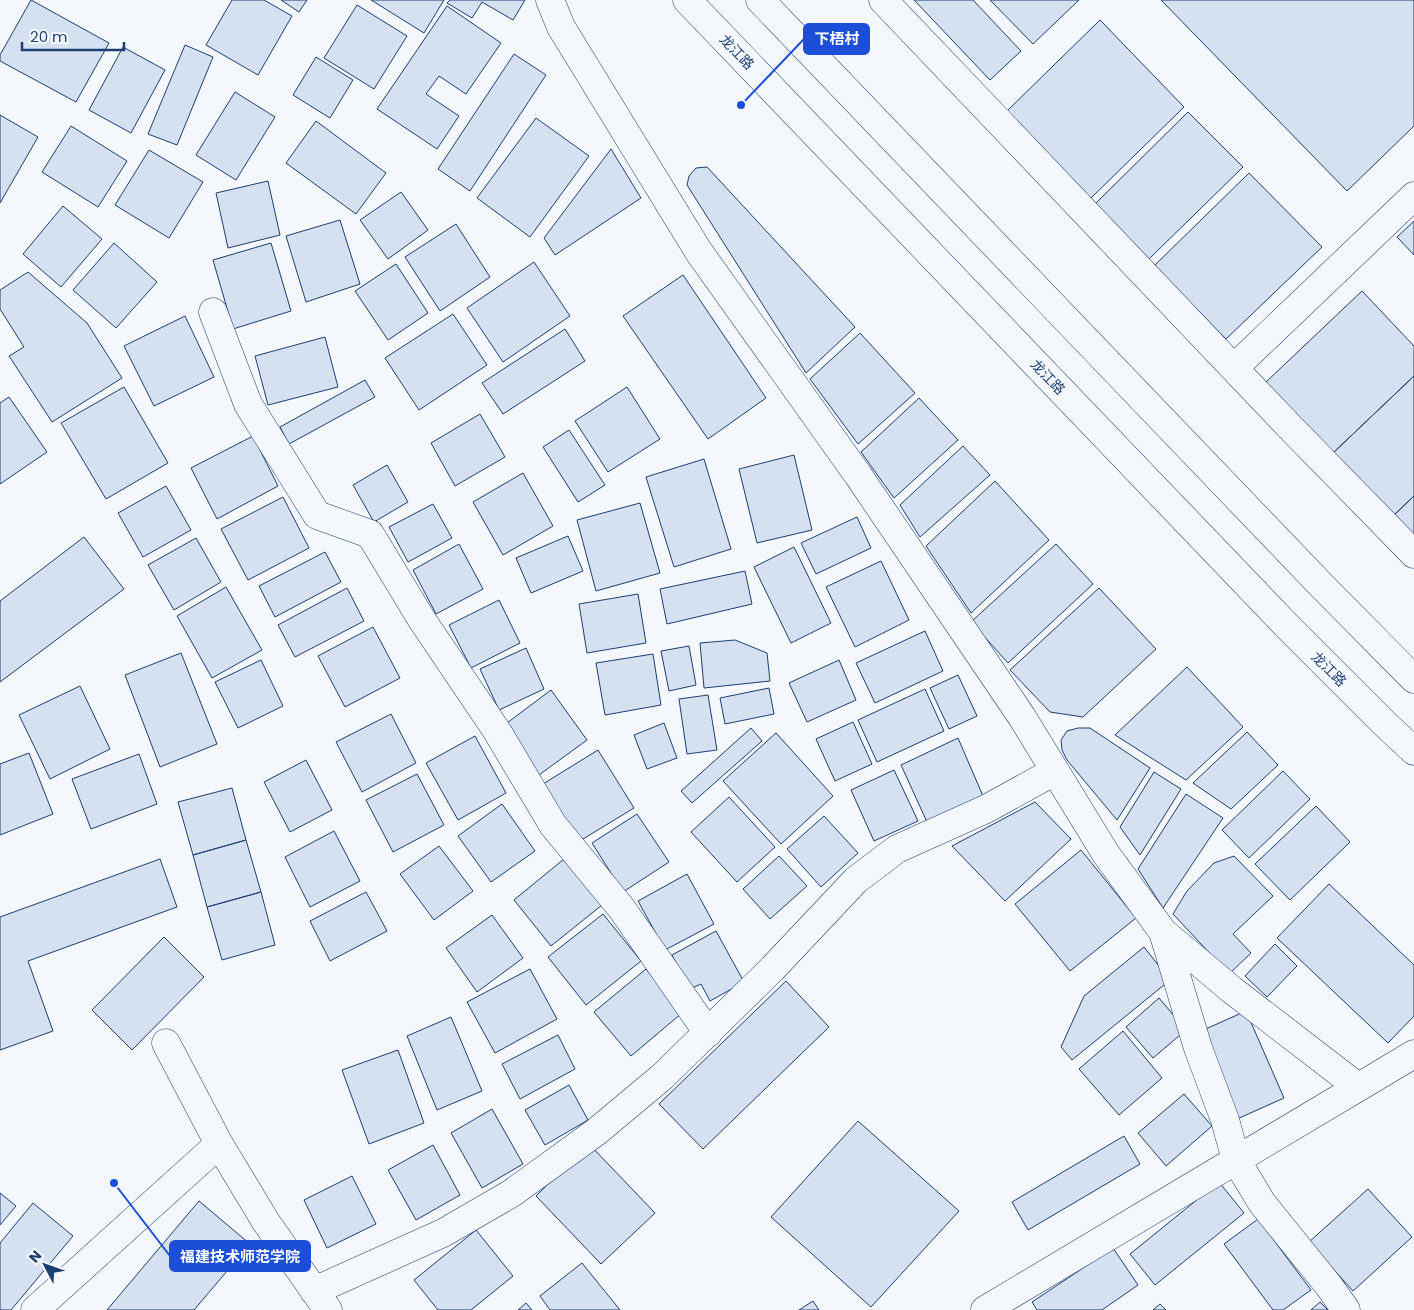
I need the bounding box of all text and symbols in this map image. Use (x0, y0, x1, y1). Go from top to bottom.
scale bar (22, 20, 125, 52)
callout: 下梧村 (804, 24, 869, 54)
text: 20 m (30, 26, 68, 47)
text: 下梧村 (814, 28, 860, 49)
street label: 龙江路 (715, 30, 759, 74)
street label: 龙江路 (1026, 355, 1070, 399)
street label: 龙江路 (1307, 647, 1351, 691)
north arrow (20, 1240, 70, 1290)
callout: 福建技术师范学院 (170, 1241, 310, 1271)
text: N (24, 1246, 46, 1267)
text: 福建技术师范学院 (180, 1246, 300, 1267)

